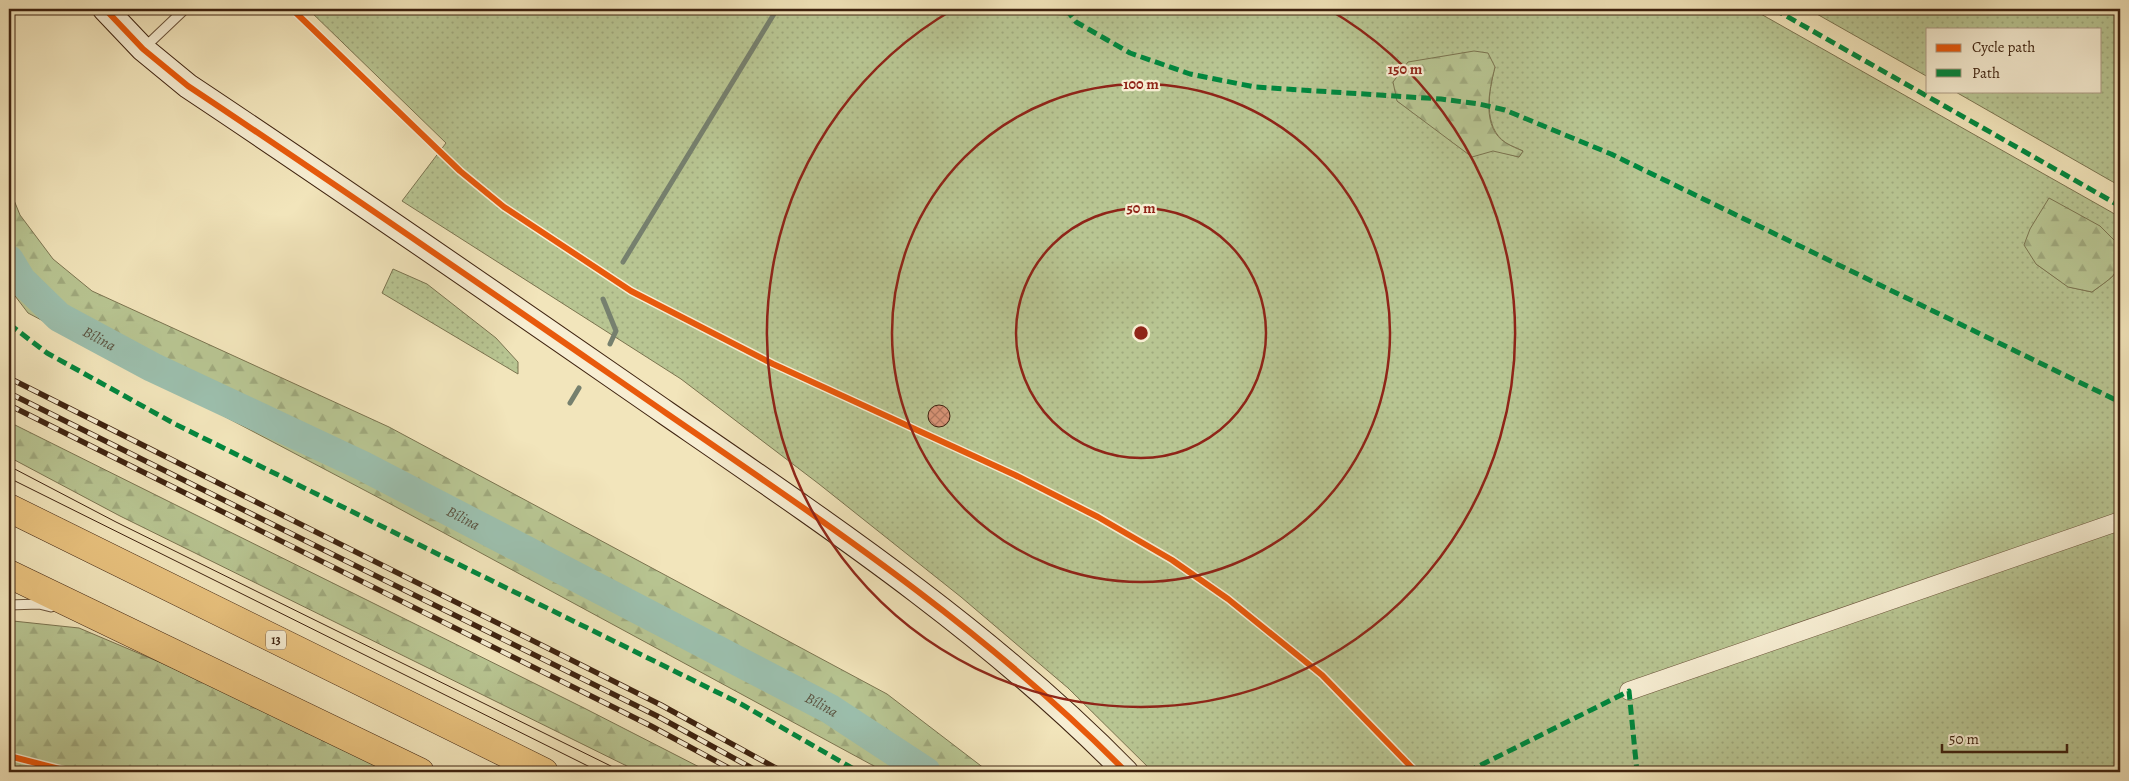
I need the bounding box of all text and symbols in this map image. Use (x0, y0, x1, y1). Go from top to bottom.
legend (1926, 28, 2102, 92)
text: Cycle path (1972, 37, 2035, 57)
text: 150 m (1388, 59, 1423, 79)
text: Path (1972, 63, 2000, 83)
text: 100 m (1123, 74, 1159, 94)
text: 50 m (1126, 198, 1156, 218)
water label: Bílina (79, 322, 119, 356)
centre of rings (1132, 324, 1150, 342)
water label: Bílina (443, 501, 483, 535)
road number: 13 (266, 630, 286, 650)
water label: Bílina (802, 688, 842, 722)
scale bar (1942, 721, 2066, 753)
text: 50 m (1949, 729, 1979, 749)

